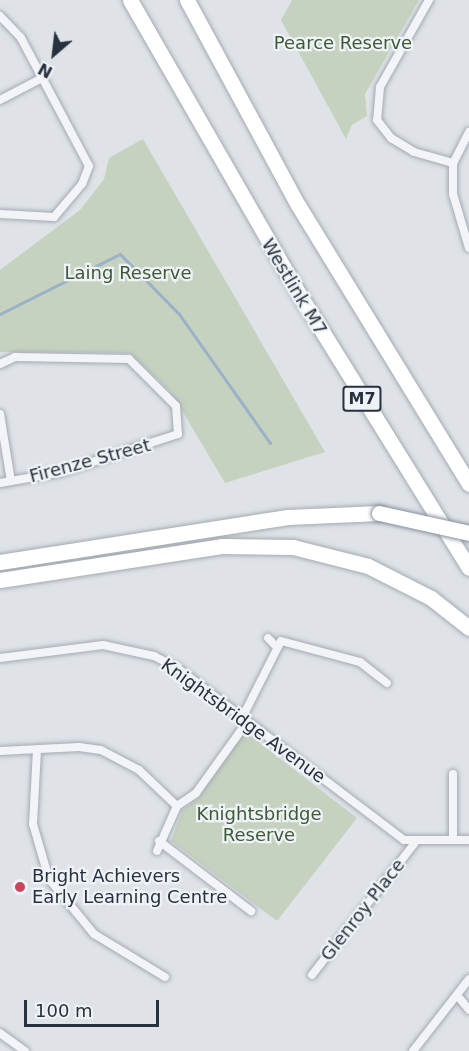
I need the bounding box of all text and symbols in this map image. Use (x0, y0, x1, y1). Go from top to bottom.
north arrow (24, 24, 84, 84)
park label: Pearce Reserve (274, 32, 412, 54)
text: N (35, 59, 56, 82)
street label: Westlink M7 (257, 235, 331, 339)
park label: Laing Reserve (65, 262, 191, 284)
road number: M7 (341, 386, 383, 412)
street label: Firenze Street (27, 434, 153, 488)
street label: Knightsbridge Avenue (157, 654, 329, 788)
park label: Knightsbridge Reserve (196, 804, 322, 846)
street label: Glenroy Place (316, 855, 410, 965)
place label: Bright Achievers Early Learning Centre (32, 866, 227, 908)
marker: Bright Achievers Early Learning Centre (13, 880, 27, 894)
scale bar (27, 988, 162, 1026)
text: 100 m (35, 1000, 93, 1021)

